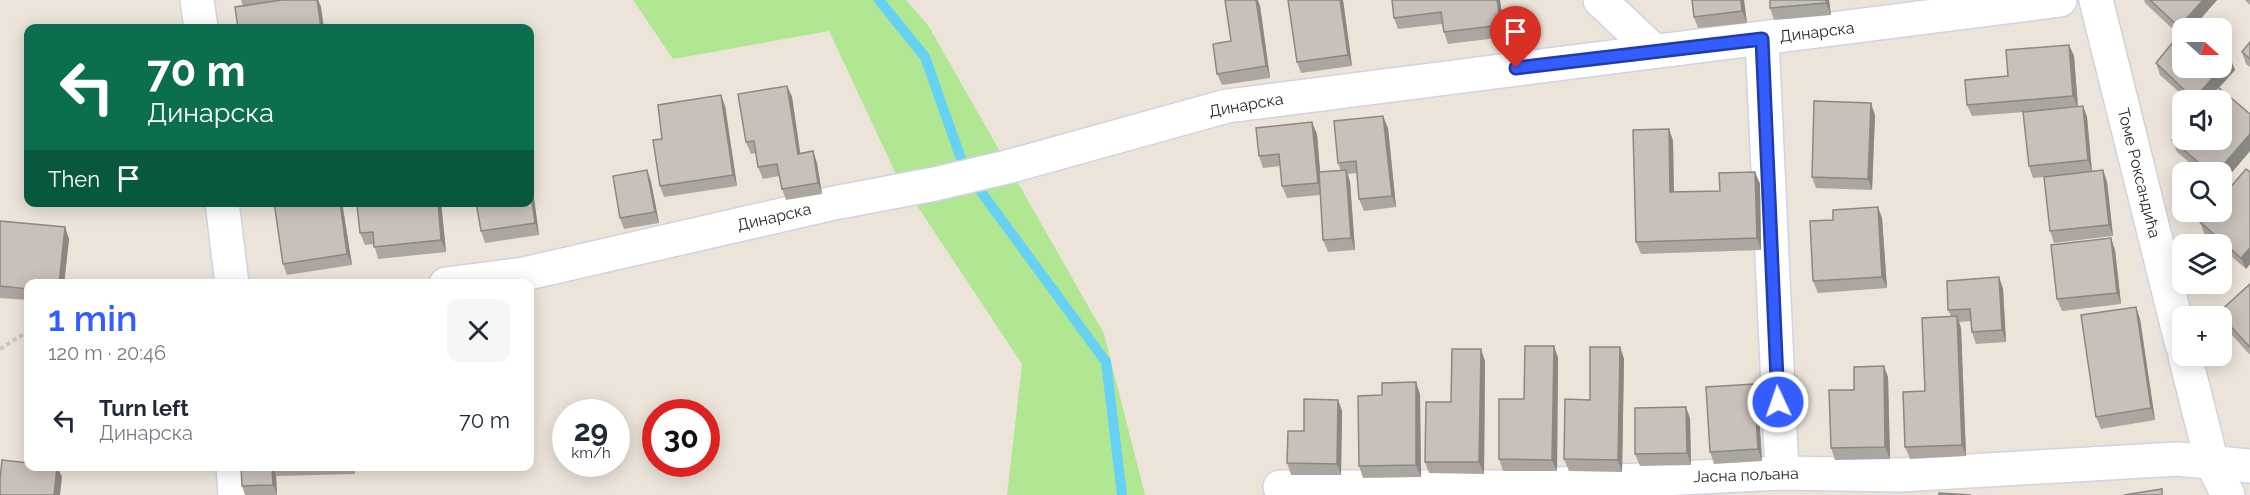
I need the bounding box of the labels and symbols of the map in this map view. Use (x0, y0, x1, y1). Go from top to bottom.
pin (1490, 6, 1541, 68)
street label: Динарска (1779, 18, 1855, 46)
north arrow (2172, 18, 2232, 78)
street label: Динарска (1207, 89, 1285, 121)
street label: Томе Роксандића (2114, 106, 2164, 240)
street label: Динарска (735, 199, 813, 235)
position arrow (1746, 370, 1810, 434)
speed limit sign: 30 (642, 399, 720, 477)
street label: Јасна пољана (1693, 464, 1799, 486)

